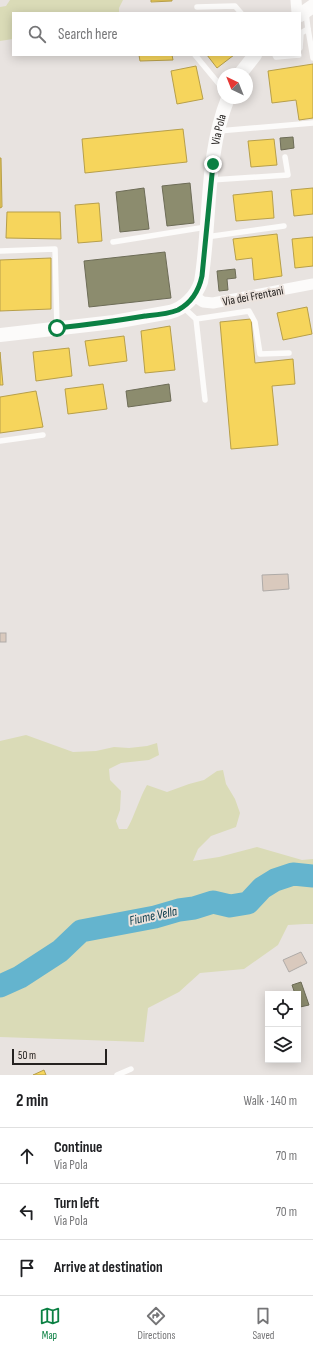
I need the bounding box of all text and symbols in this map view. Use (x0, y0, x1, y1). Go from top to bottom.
search box (12, 12, 301, 56)
icon: search (26, 23, 48, 45)
text: Search here (58, 25, 118, 44)
north arrow (217, 68, 253, 104)
street label: Via Pola (208, 112, 230, 146)
route end (204, 155, 222, 173)
street label: Via dei Frentani (221, 283, 285, 310)
route start (48, 319, 66, 337)
water label: Fiume Vella (128, 903, 179, 929)
map controls (265, 991, 301, 1063)
button: locate (265, 991, 301, 1027)
button: layers (265, 1027, 301, 1063)
scale bar (12, 1047, 107, 1066)
text: 50 m (18, 1049, 36, 1062)
text: 2 min (16, 1091, 48, 1111)
text: Walk · 140 m (244, 1093, 297, 1109)
text: Continue (54, 1138, 103, 1157)
icon: ahead (16, 1145, 38, 1167)
text: 70 m (276, 1148, 297, 1164)
text: Via Pola (54, 1157, 88, 1173)
text: Turn left (54, 1194, 99, 1213)
icon: left (16, 1201, 38, 1223)
text: 70 m (276, 1204, 297, 1220)
text: Via Pola (54, 1213, 88, 1229)
icon: arrive (16, 1257, 38, 1279)
text: Arrive at destination (54, 1258, 163, 1277)
tab: Map (39, 1305, 61, 1342)
tab: Directions (138, 1305, 175, 1342)
tab: Saved (252, 1305, 274, 1342)

